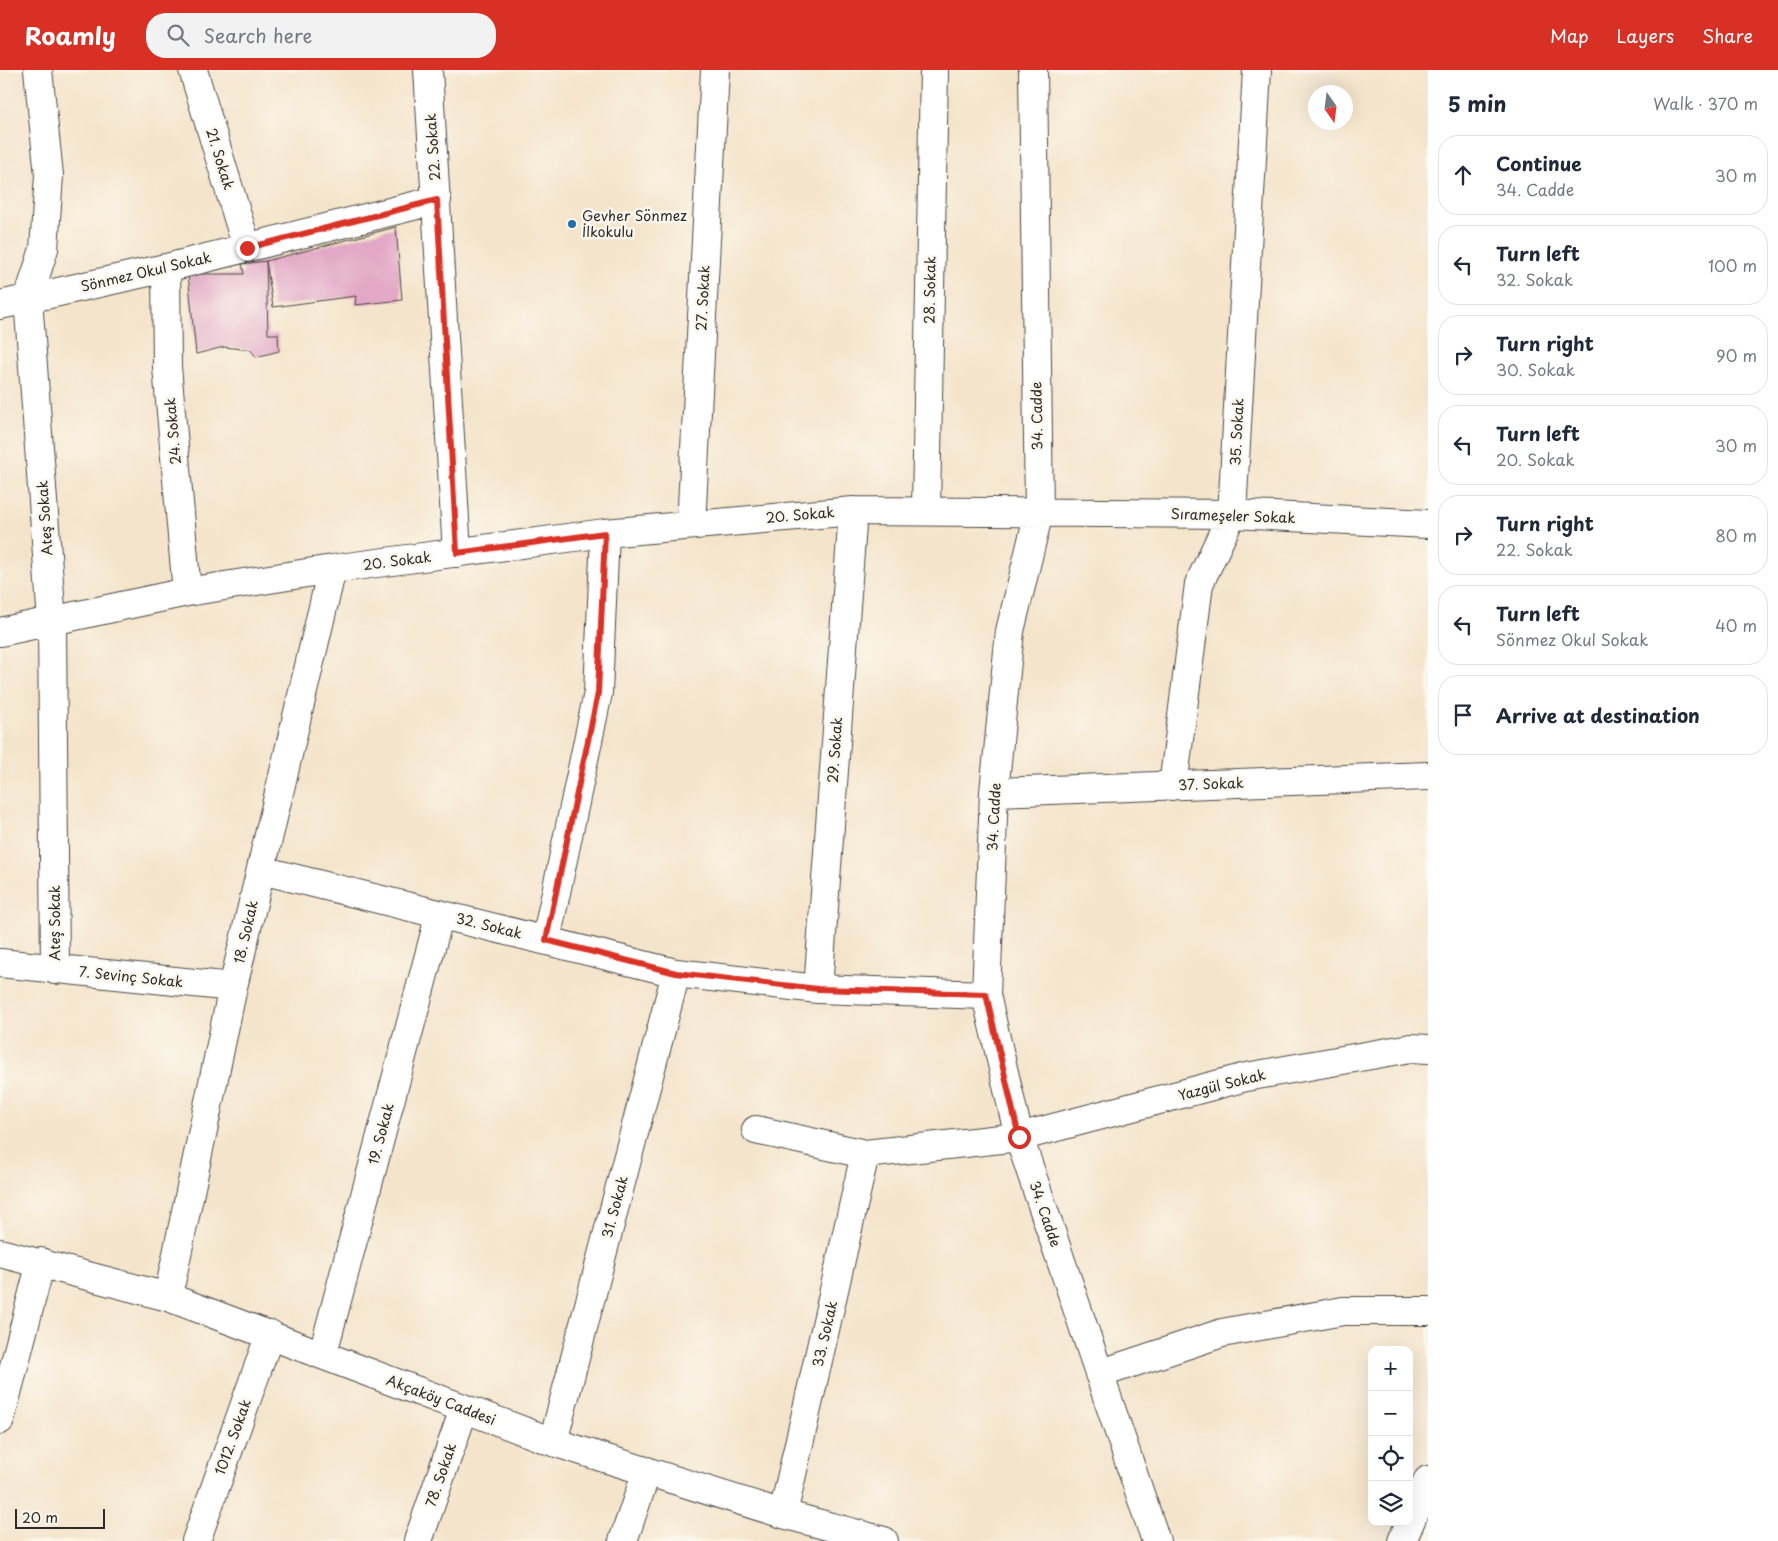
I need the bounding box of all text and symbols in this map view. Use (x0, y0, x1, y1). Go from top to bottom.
search box (146, 13, 496, 58)
text: Roamly (25, 17, 116, 53)
icon: search (164, 21, 192, 49)
text: Search here (204, 21, 312, 49)
text: Map (1550, 22, 1589, 49)
text: Layers (1617, 22, 1674, 49)
text: Share (1702, 22, 1753, 49)
north arrow (1308, 85, 1353, 130)
text: 5 min (1448, 87, 1506, 119)
text: Walk · 370 m (1653, 91, 1758, 115)
street label: 22. Sokak (420, 113, 445, 181)
street label: 21. Sokak (201, 126, 240, 192)
text: Continue (1496, 149, 1582, 177)
icon: ahead (1449, 161, 1477, 189)
text: 30 m (1715, 163, 1757, 187)
text: 34. Cadde (1496, 177, 1574, 201)
place label: Gevher Sönmez İlkokulu (582, 205, 687, 242)
marker: Gevher Sönmez İlkokulu (566, 218, 578, 230)
route end (236, 237, 259, 260)
text: Turn left (1496, 239, 1580, 267)
street label: Sönmez Okul Sokak (79, 246, 213, 297)
icon: left (1449, 251, 1477, 279)
text: 100 m (1708, 253, 1757, 277)
street label: 28. Sokak (918, 256, 941, 324)
street label: 27. Sokak (690, 265, 715, 331)
text: 32. Sokak (1496, 267, 1573, 291)
text: Turn right (1496, 329, 1594, 357)
icon: right (1449, 341, 1477, 369)
text: 90 m (1716, 343, 1757, 367)
text: 30. Sokak (1496, 357, 1575, 381)
street label: 34. Cadde (1025, 382, 1048, 450)
street label: 24. Sokak (159, 397, 186, 465)
street label: 35. Sokak (1224, 398, 1249, 466)
text: Turn left (1496, 419, 1580, 447)
icon: left (1449, 431, 1477, 459)
text: 30 m (1715, 433, 1757, 457)
text: 20. Sokak (1496, 447, 1575, 471)
street label: Ateş Sokak (31, 480, 58, 556)
street label: 20. Sokak (765, 501, 835, 528)
street label: Sırameşeler Sokak (1170, 503, 1296, 528)
text: Turn right (1496, 509, 1594, 537)
icon: right (1449, 521, 1477, 549)
text: 80 m (1715, 523, 1757, 547)
text: 22. Sokak (1496, 537, 1573, 561)
street label: 20. Sokak (361, 546, 432, 575)
text: Turn left (1496, 599, 1580, 627)
icon: left (1449, 611, 1477, 639)
text: 40 m (1715, 613, 1757, 637)
text: Sönmez Okul Sokak (1496, 627, 1648, 651)
icon: arrive (1449, 701, 1477, 729)
text: Arrive at destination (1496, 701, 1700, 729)
street label: 29. Sokak (822, 716, 847, 784)
street label: 37. Sokak (1178, 772, 1244, 795)
street label: 34. Cadde (981, 782, 1006, 852)
street label: Ateş Sokak (44, 885, 65, 961)
street label: 18. Sokak (228, 898, 263, 966)
street label: 32. Sokak (454, 907, 524, 944)
street label: 7. Sevinç Sokak (78, 961, 184, 992)
street label: Yazgül Sokak (1176, 1064, 1268, 1106)
street label: 19. Sokak (362, 1101, 399, 1167)
route start (1008, 1126, 1031, 1149)
street label: 31. Sokak (596, 1173, 633, 1240)
street label: 34. Cadde (1024, 1178, 1067, 1250)
street label: 33. Sokak (807, 1299, 842, 1369)
map controls (1368, 1346, 1413, 1526)
button: + (1368, 1346, 1413, 1391)
street label: Akçaköy Caddesi (383, 1369, 499, 1430)
button: − (1368, 1391, 1413, 1436)
street label: 1012. Sokak (209, 1396, 256, 1478)
button: locate (1368, 1436, 1413, 1481)
street label: 78. Sokak (420, 1440, 461, 1510)
button: layers (1368, 1481, 1413, 1526)
scale bar (15, 1506, 105, 1529)
text: 20 m (22, 1507, 58, 1528)

